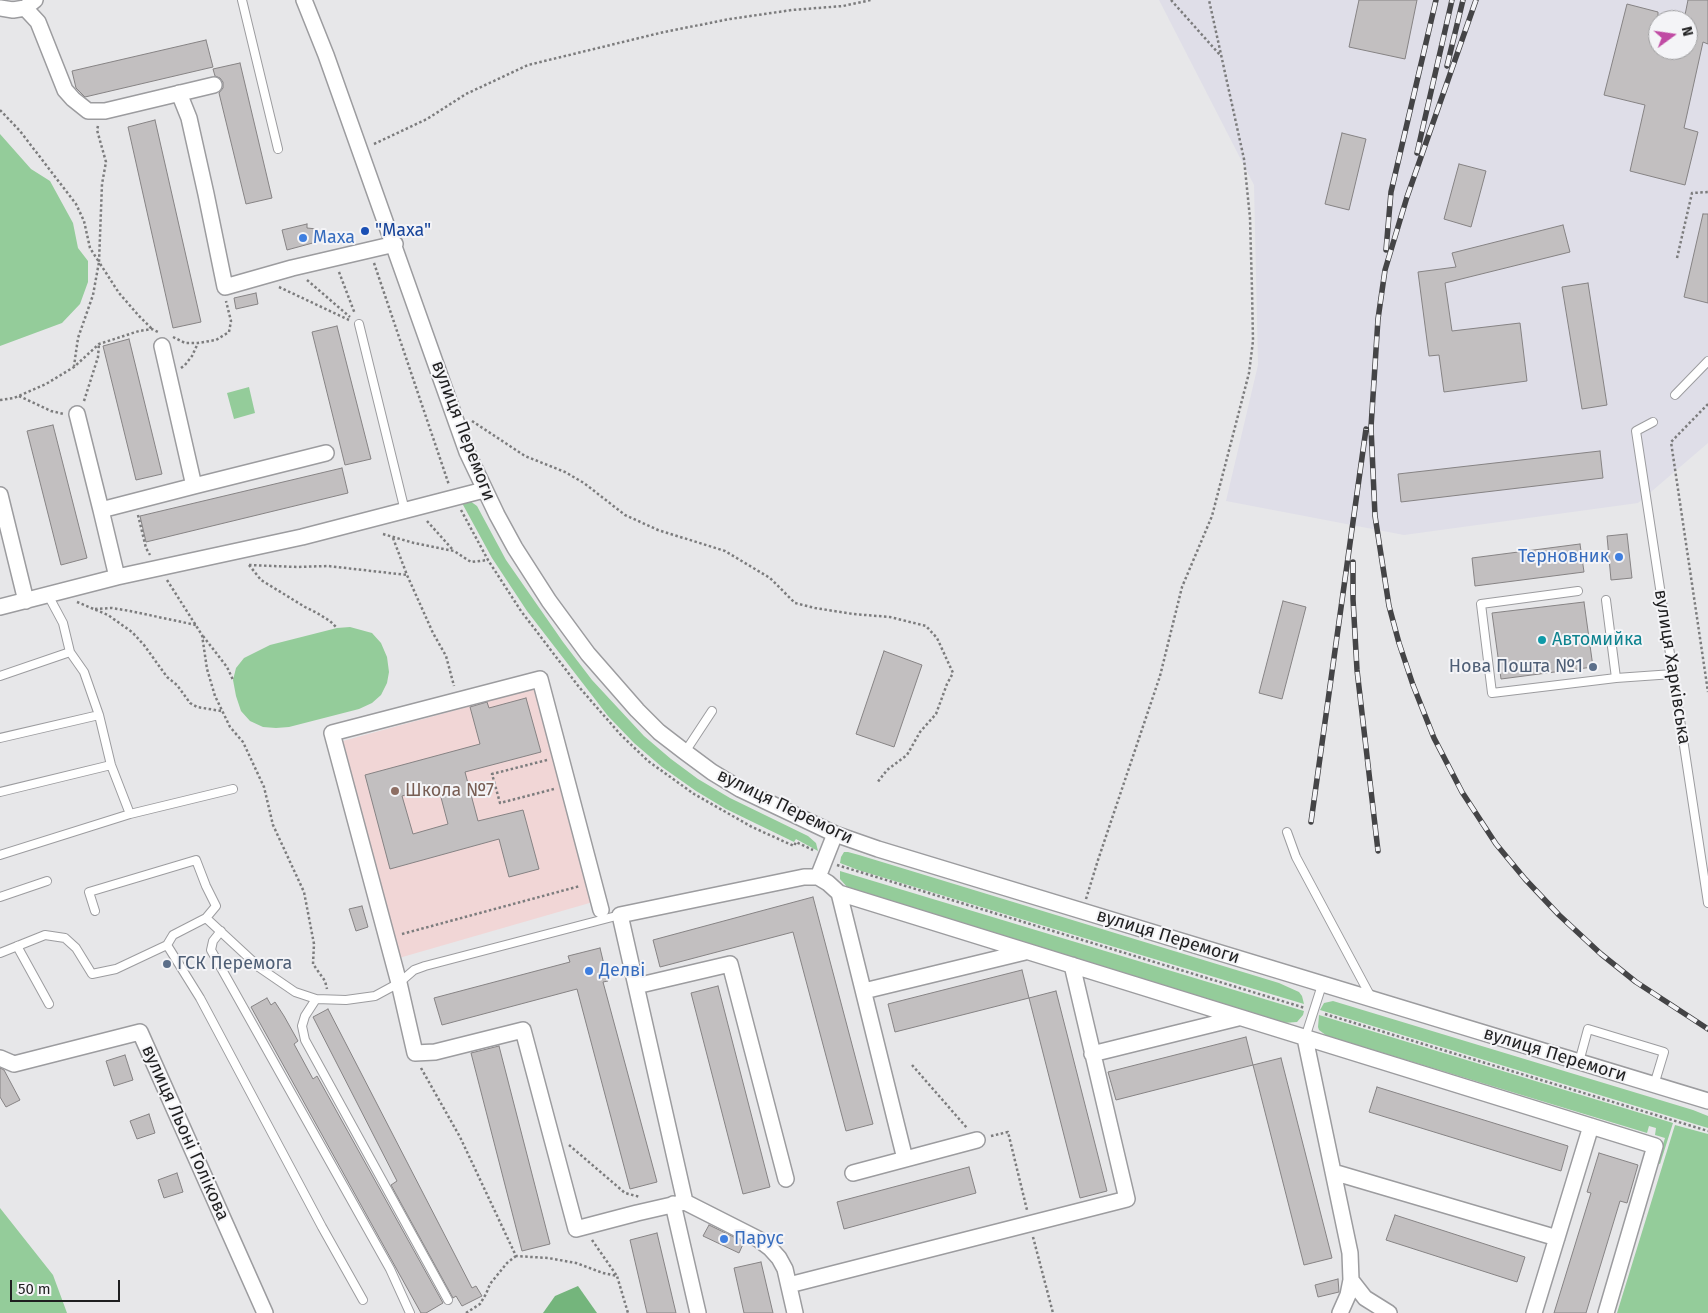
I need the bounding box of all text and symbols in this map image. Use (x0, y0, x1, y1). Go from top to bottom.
north arrow (1648, 10, 1698, 60)
text: N (1678, 25, 1696, 38)
place label: "Маха" (375, 220, 431, 242)
marker: "Маха" (359, 225, 371, 237)
place label: Маха (313, 227, 355, 249)
marker: Маха (297, 232, 309, 244)
street label: вулиця Перемоги (426, 358, 500, 504)
place label: Терновник (1518, 546, 1609, 568)
marker: Терновник (1613, 551, 1625, 563)
street label: вулиця Харківська (1649, 588, 1695, 746)
place label: Автомийка (1552, 629, 1643, 651)
marker: Автомийка (1536, 634, 1548, 646)
place label: Нова Пошта №1 (1449, 656, 1583, 678)
marker: Нова Пошта №1 (1587, 661, 1599, 673)
street label: вулиця Перемоги (714, 765, 856, 849)
place label: Школа №7 (405, 780, 494, 802)
marker: Школа №7 (389, 785, 401, 797)
street label: вулиця Перемоги (1094, 905, 1242, 969)
place label: ГСК Перемога (177, 953, 292, 975)
marker: ГСК Перемога (161, 958, 173, 970)
place label: Делві (599, 960, 645, 982)
marker: Делві (583, 965, 595, 977)
street label: вулиця Перемоги (1481, 1023, 1629, 1087)
street label: вулиця Льоні Голікова (137, 1042, 233, 1224)
place label: Парус (734, 1228, 784, 1250)
marker: Парус (718, 1233, 730, 1245)
scale bar (12, 1270, 122, 1302)
text: 50 m (18, 1280, 51, 1298)

